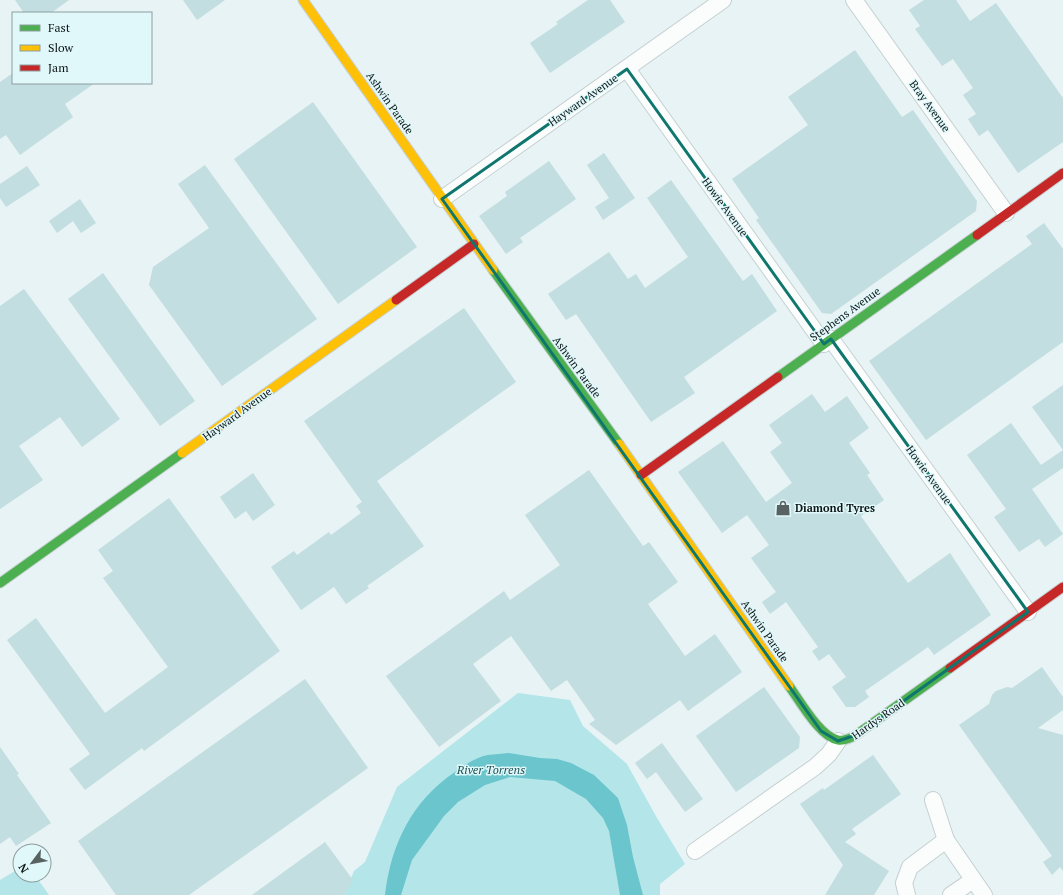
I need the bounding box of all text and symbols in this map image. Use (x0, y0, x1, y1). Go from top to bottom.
legend (12, 12, 152, 84)
text: Fast (48, 20, 71, 35)
text: Slow (48, 40, 74, 55)
text: Jam (48, 60, 69, 75)
street label: Ashwin Parade (363, 69, 417, 137)
street label: Hayward Avenue (545, 71, 621, 129)
street label: Bray Avenue (907, 77, 954, 135)
street label: Howie Avenue (699, 175, 751, 240)
street label: Stephens Avenue (807, 284, 883, 344)
street label: Ashwin Parade (550, 333, 604, 401)
street label: Hayward Avenue (200, 384, 275, 444)
street label: Howie Avenue (903, 443, 955, 508)
shop icon: Diamond Tyres (774, 499, 792, 517)
place label: Diamond Tyres (795, 501, 875, 515)
street label: Ashwin Parade (738, 597, 792, 665)
street label: Hardys Road (849, 696, 907, 742)
water label: River Torrens (456, 762, 525, 777)
north arrow (12, 843, 52, 883)
text: N (15, 860, 32, 876)

